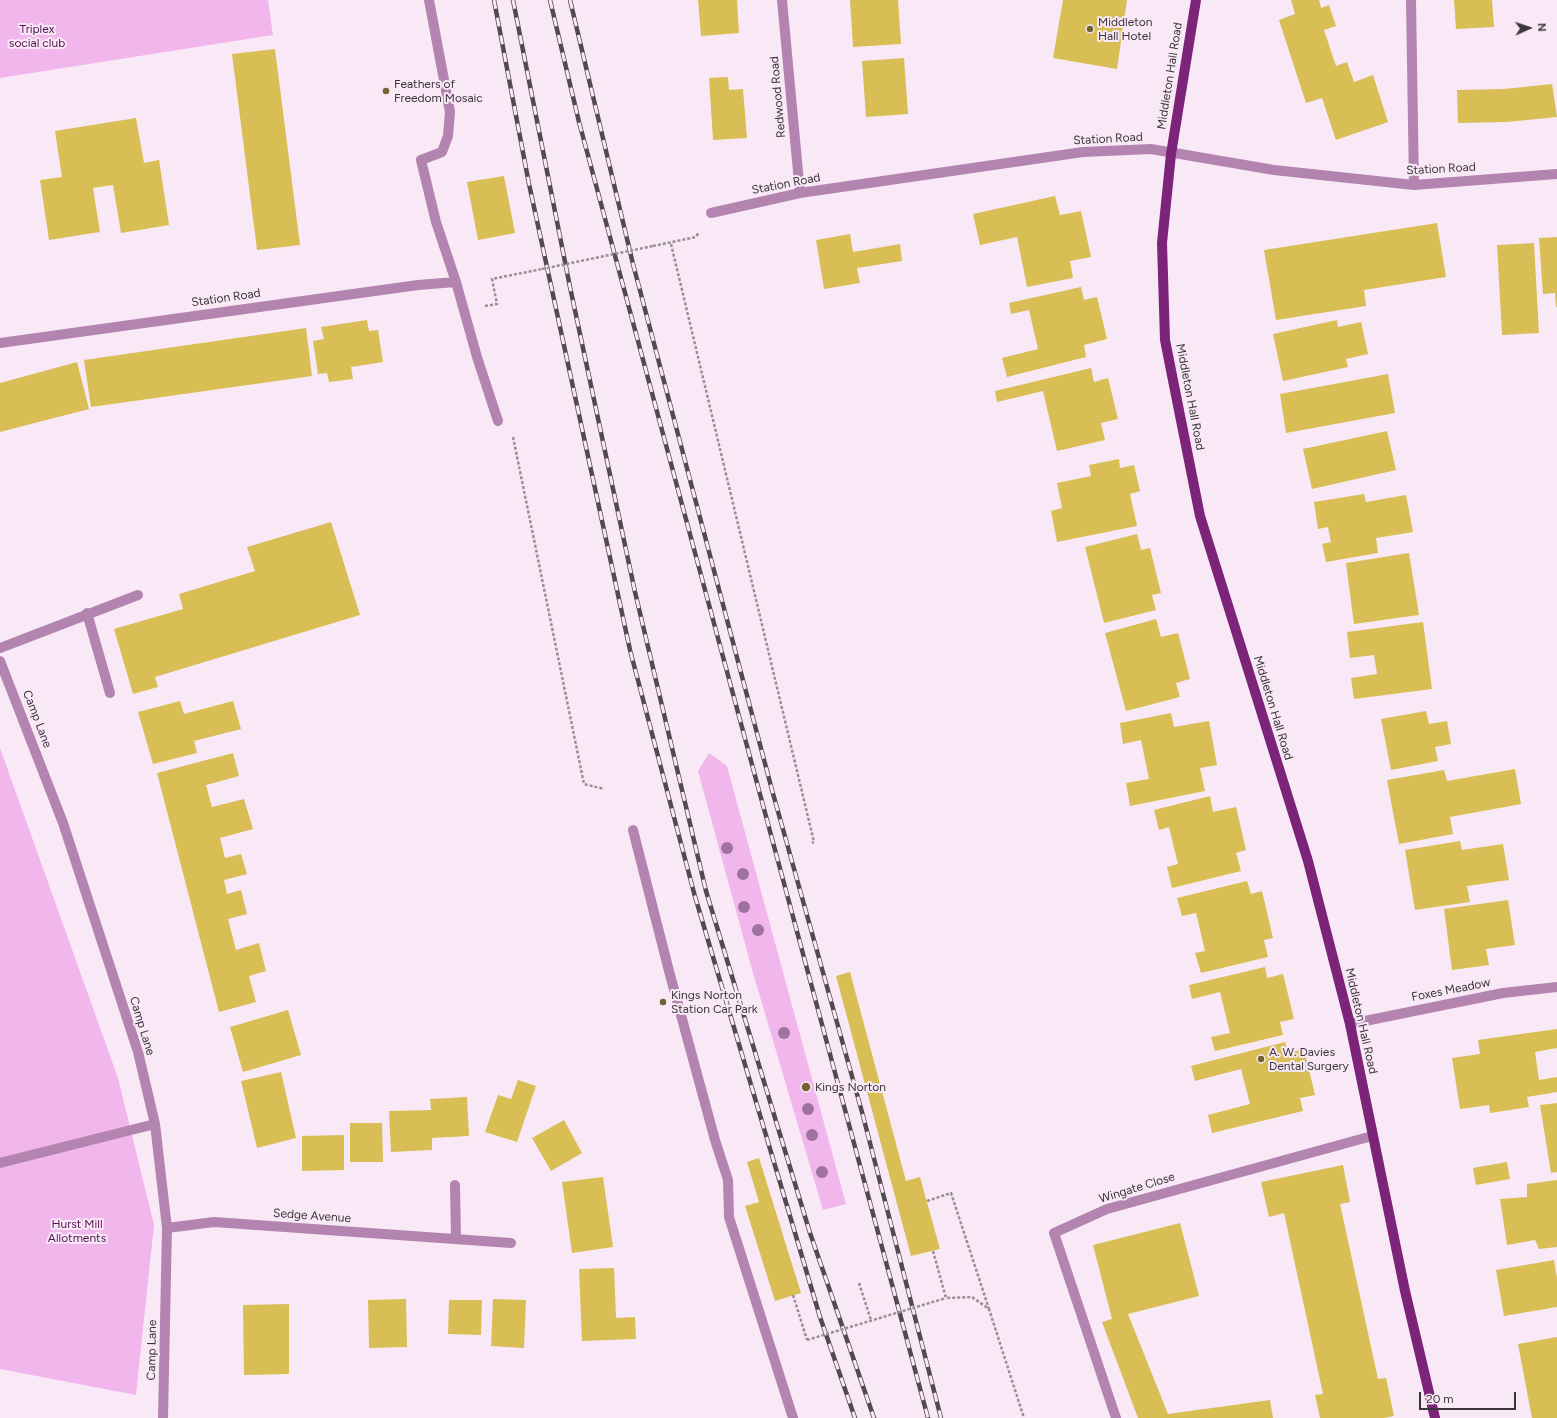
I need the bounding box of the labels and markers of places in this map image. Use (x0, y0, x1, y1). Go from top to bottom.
place label: Middleton Hall Hotel (1098, 15, 1152, 43)
marker: Middleton Hall Hotel (1085, 24, 1095, 34)
place label: Feathers of Freedom Mosaic (394, 77, 483, 105)
marker: Feathers of Freedom Mosaic (381, 86, 391, 96)
place label: Kings Norton Station Car Park (671, 988, 758, 1016)
marker: Kings Norton Station Car Park (658, 997, 668, 1007)
place label: A. W. Davies Dental Surgery (1269, 1045, 1349, 1073)
marker: A. W. Davies Dental Surgery (1256, 1054, 1266, 1064)
place label: Kings Norton (815, 1080, 886, 1094)
marker: Kings Norton (800, 1081, 812, 1093)

